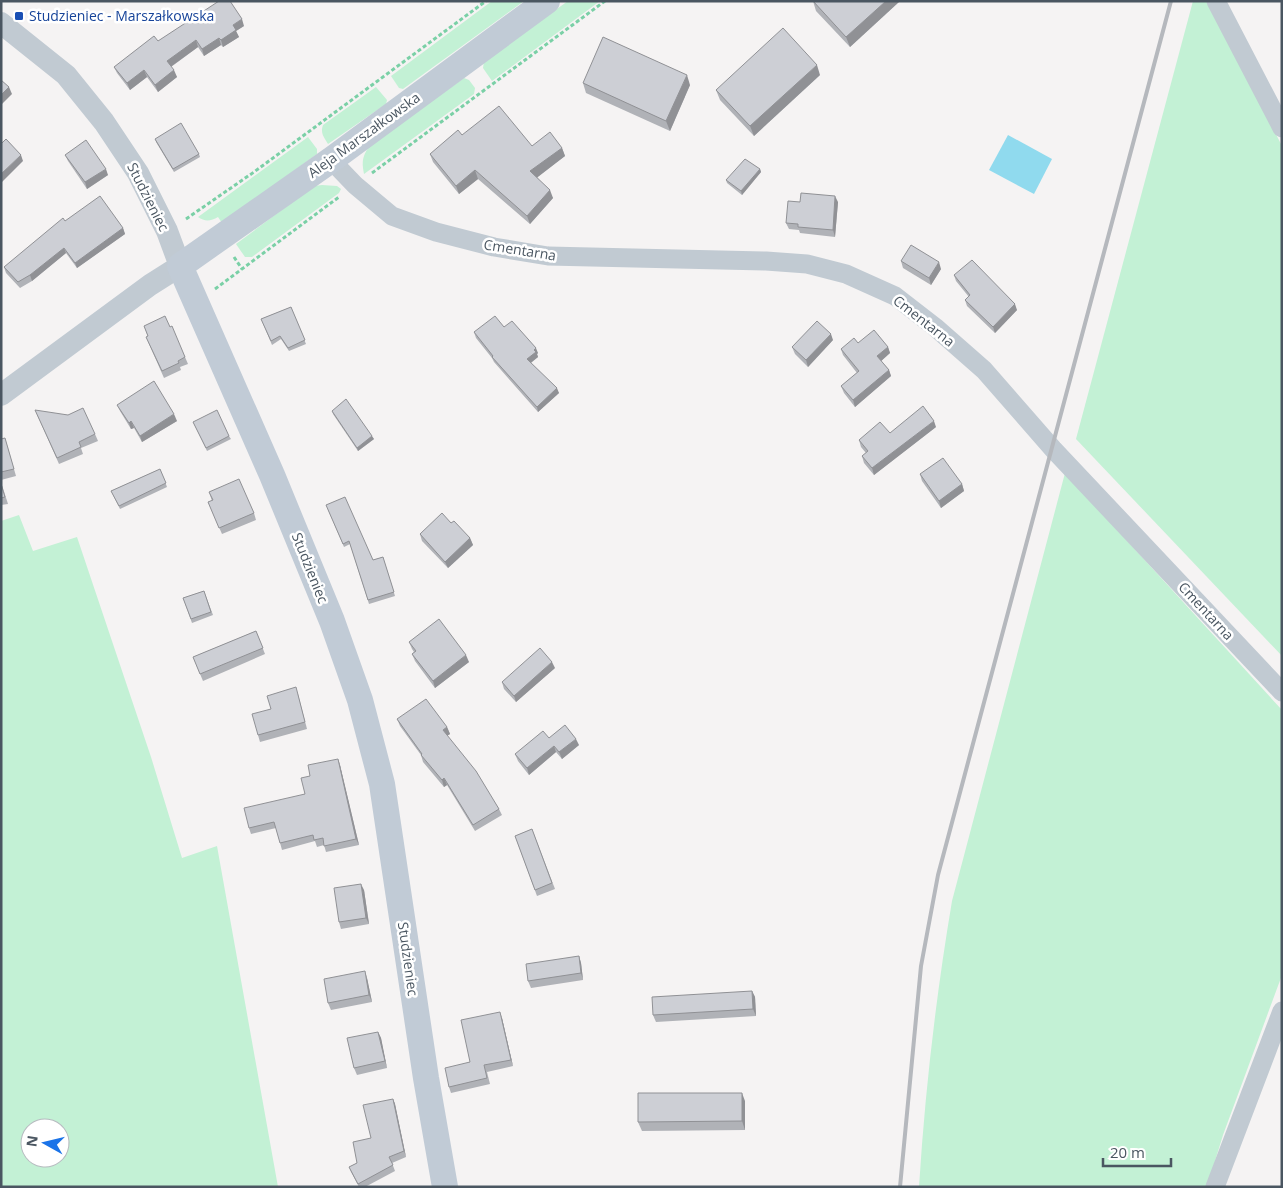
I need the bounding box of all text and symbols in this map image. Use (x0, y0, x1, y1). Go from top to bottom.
place label: Studzieniec - Marszałkowska (29, 6, 214, 25)
marker: Studzieniec - Marszałkowska (13, 10, 25, 22)
street label: Aleja Marszałkowska (304, 87, 424, 182)
street label: Studzieniec (123, 159, 174, 235)
street label: Cmentarna (482, 234, 558, 265)
street label: Cmentarna (890, 291, 959, 351)
street label: Studzieniec (288, 530, 333, 606)
street label: Cmentarna (1174, 577, 1238, 644)
street label: Studzieniec (394, 921, 423, 997)
north arrow (20, 1118, 70, 1168)
text: N (21, 1134, 42, 1148)
scale bar (1103, 1136, 1170, 1168)
text: 20 m (1110, 1142, 1145, 1162)

